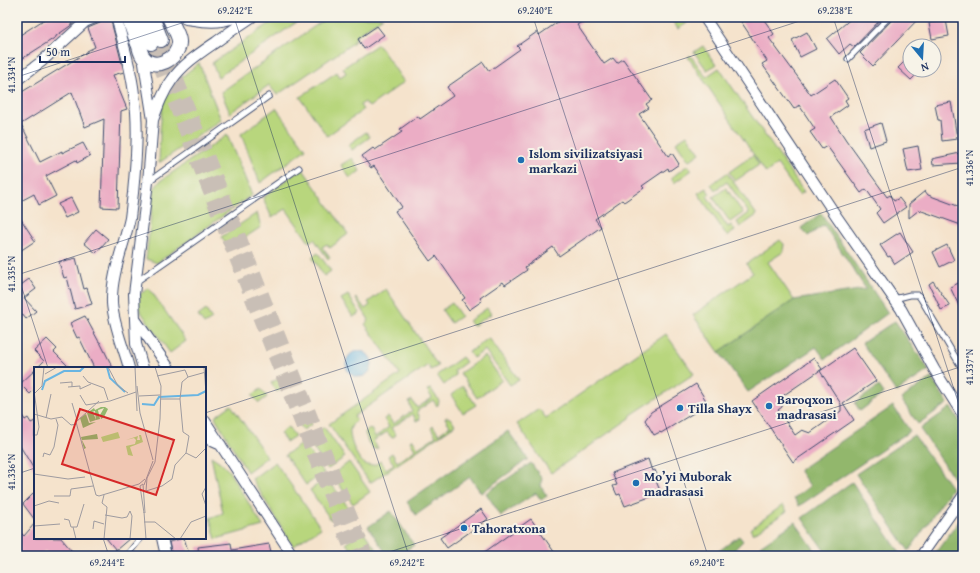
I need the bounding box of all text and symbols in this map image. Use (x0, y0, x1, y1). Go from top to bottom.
text: 69.242°E (217, 3, 253, 18)
text: 69.240°E (517, 3, 553, 18)
text: 69.238°E (817, 3, 853, 18)
scale bar (40, 38, 125, 64)
north arrow (902, 38, 942, 78)
text: 50 m (46, 43, 70, 60)
text: 41.334°N (4, 56, 19, 93)
text: N (919, 59, 931, 76)
place label: Islom sivilizatsiyasi markazi (529, 144, 642, 178)
text: 41.336°N (962, 149, 977, 186)
marker: Islom sivilizatsiyasi markazi (516, 155, 526, 165)
text: 41.335°N (4, 255, 19, 292)
text: 41.337°N (962, 348, 977, 385)
inset map (34, 367, 206, 539)
place label: Baroqxon madrasasi (777, 390, 837, 424)
place label: Tilla Shayx (688, 399, 752, 418)
marker: Baroqxon madrasasi (764, 401, 774, 411)
marker: Tilla Shayx (675, 403, 685, 413)
text: 41.336°N (4, 453, 19, 490)
place label: Mo’yi Muborak madrasasi (644, 467, 732, 501)
marker: Mo’yi Muborak madrasasi (631, 478, 641, 488)
place label: Tahoratxona (472, 519, 546, 538)
marker: Tahoratxona (459, 523, 469, 533)
text: 69.244°E (89, 555, 125, 570)
text: 69.242°E (389, 555, 425, 570)
text: 69.240°E (689, 555, 725, 570)

